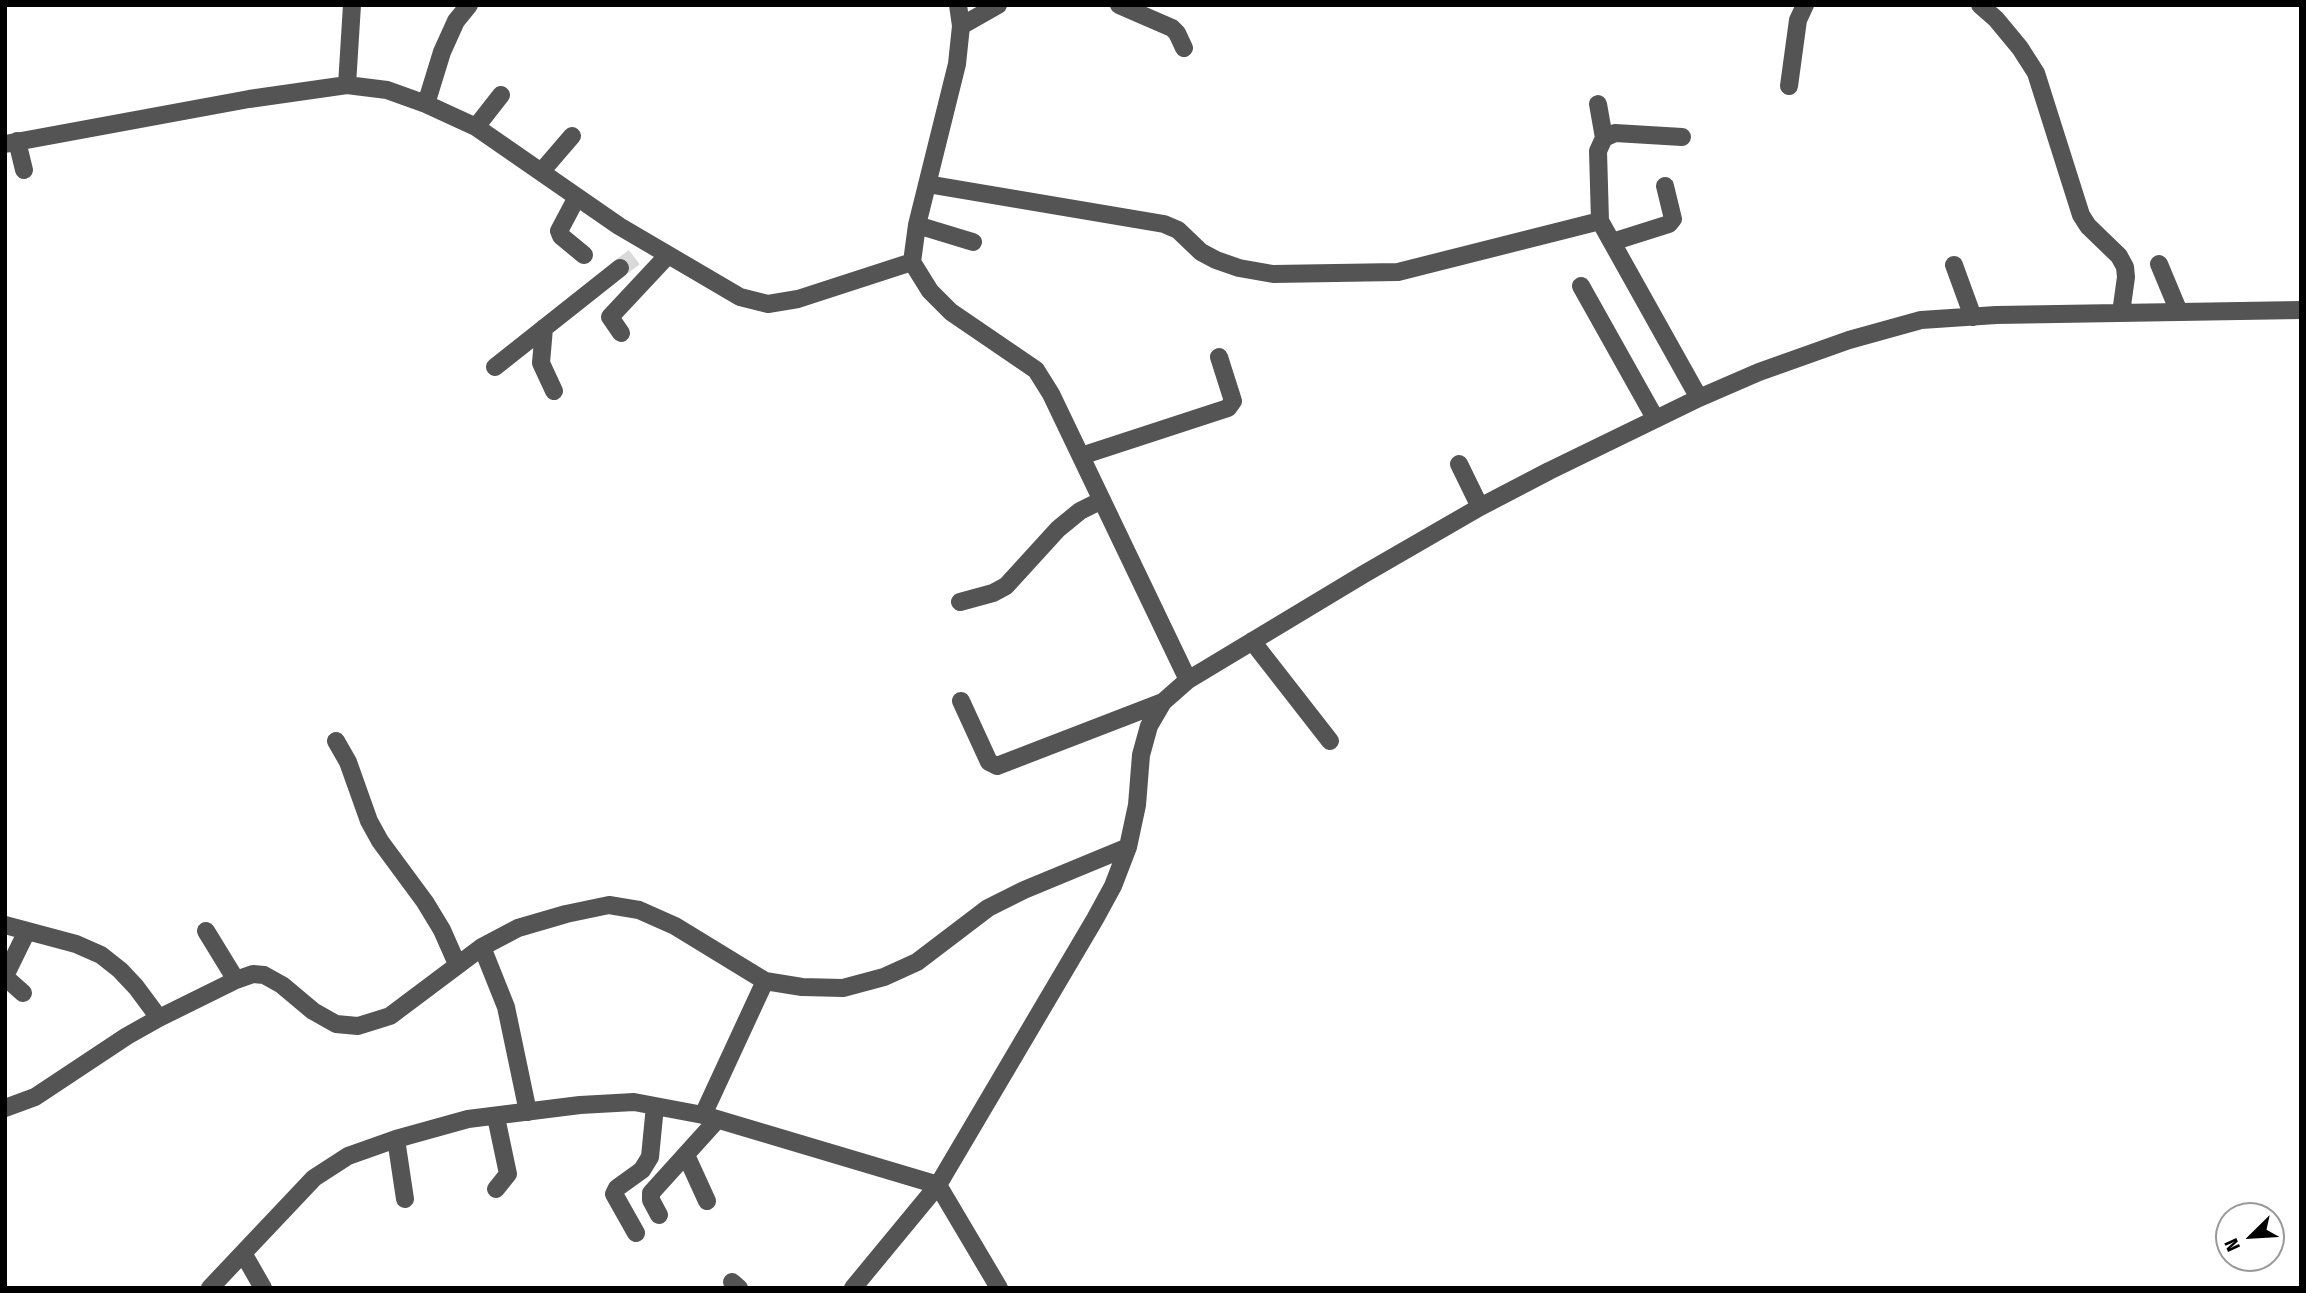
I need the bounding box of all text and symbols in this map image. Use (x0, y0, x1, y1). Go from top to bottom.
north arrow (2215, 1202, 2285, 1272)
text: N (2219, 1235, 2245, 1255)

